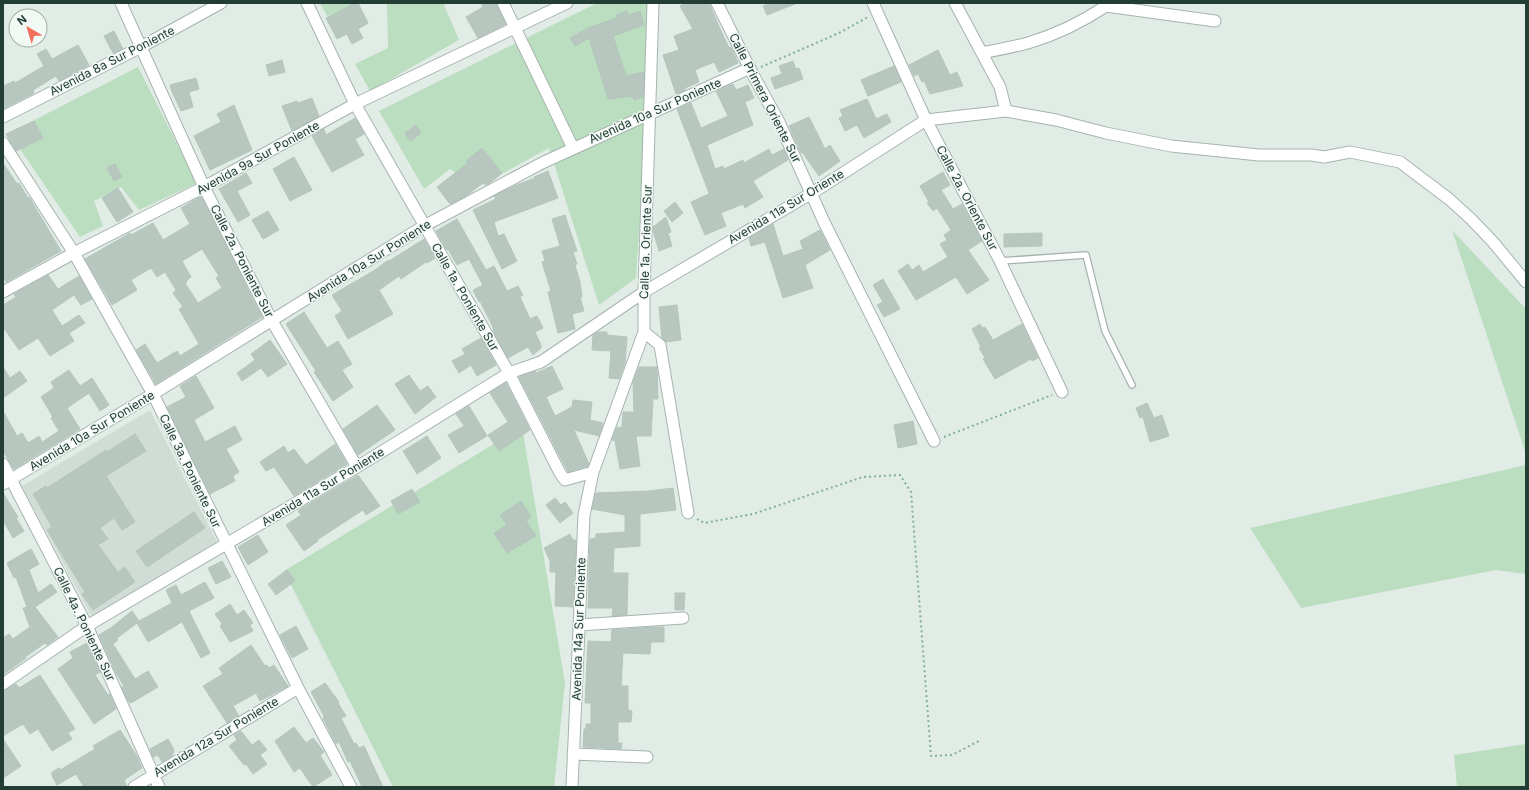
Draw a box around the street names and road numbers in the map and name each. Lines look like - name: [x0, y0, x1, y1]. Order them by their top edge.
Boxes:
- street label: Avenida 8a Sur Poniente: [47, 22, 177, 99]
- street label: Calle Primera Oriente Sur: [726, 30, 805, 166]
- street label: Avenida 10a Sur Poniente: [586, 75, 723, 147]
- street label: Avenida 9a Sur Poniente: [194, 117, 322, 198]
- street label: Calle 2a. Oriente Sur: [933, 143, 1002, 253]
- street label: Avenida 11a Sur Oriente: [725, 166, 846, 247]
- street label: Calle 1a. Oriente Sur: [636, 184, 655, 299]
- street label: Calle 2a. Poniente Sur: [207, 202, 278, 320]
- street label: Avenida 10a Sur Poniente: [304, 216, 434, 305]
- street label: Calle 1a. Poniente Sur: [428, 240, 503, 354]
- street label: Avenida 10a Sur Poniente: [26, 387, 157, 474]
- street label: Calle 3a. Poniente Sur: [156, 411, 225, 531]
- street label: Avenida 11a Sur Poniente: [259, 444, 387, 529]
- street label: Avenida 14a Sur Poniente: [569, 557, 589, 701]
- street label: Calle 4a. Poniente Sur: [50, 564, 119, 684]
- street label: Avenida 12a Sur Poniente: [151, 693, 281, 780]

